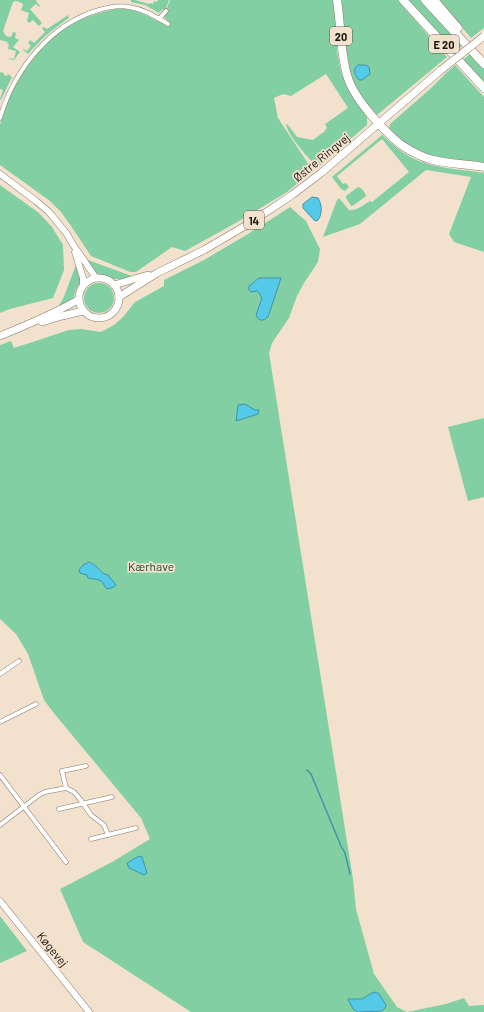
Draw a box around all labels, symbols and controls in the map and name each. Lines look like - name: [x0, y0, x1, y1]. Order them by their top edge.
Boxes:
- road number: 20: [330, 27, 352, 45]
- road number: E 20: [429, 35, 459, 53]
- street label: Østre Ringvej: [290, 130, 352, 184]
- road number: 14: [244, 211, 264, 229]
- park label: Kærhave: [128, 559, 174, 573]
- street label: Køgevej: [35, 929, 71, 969]

